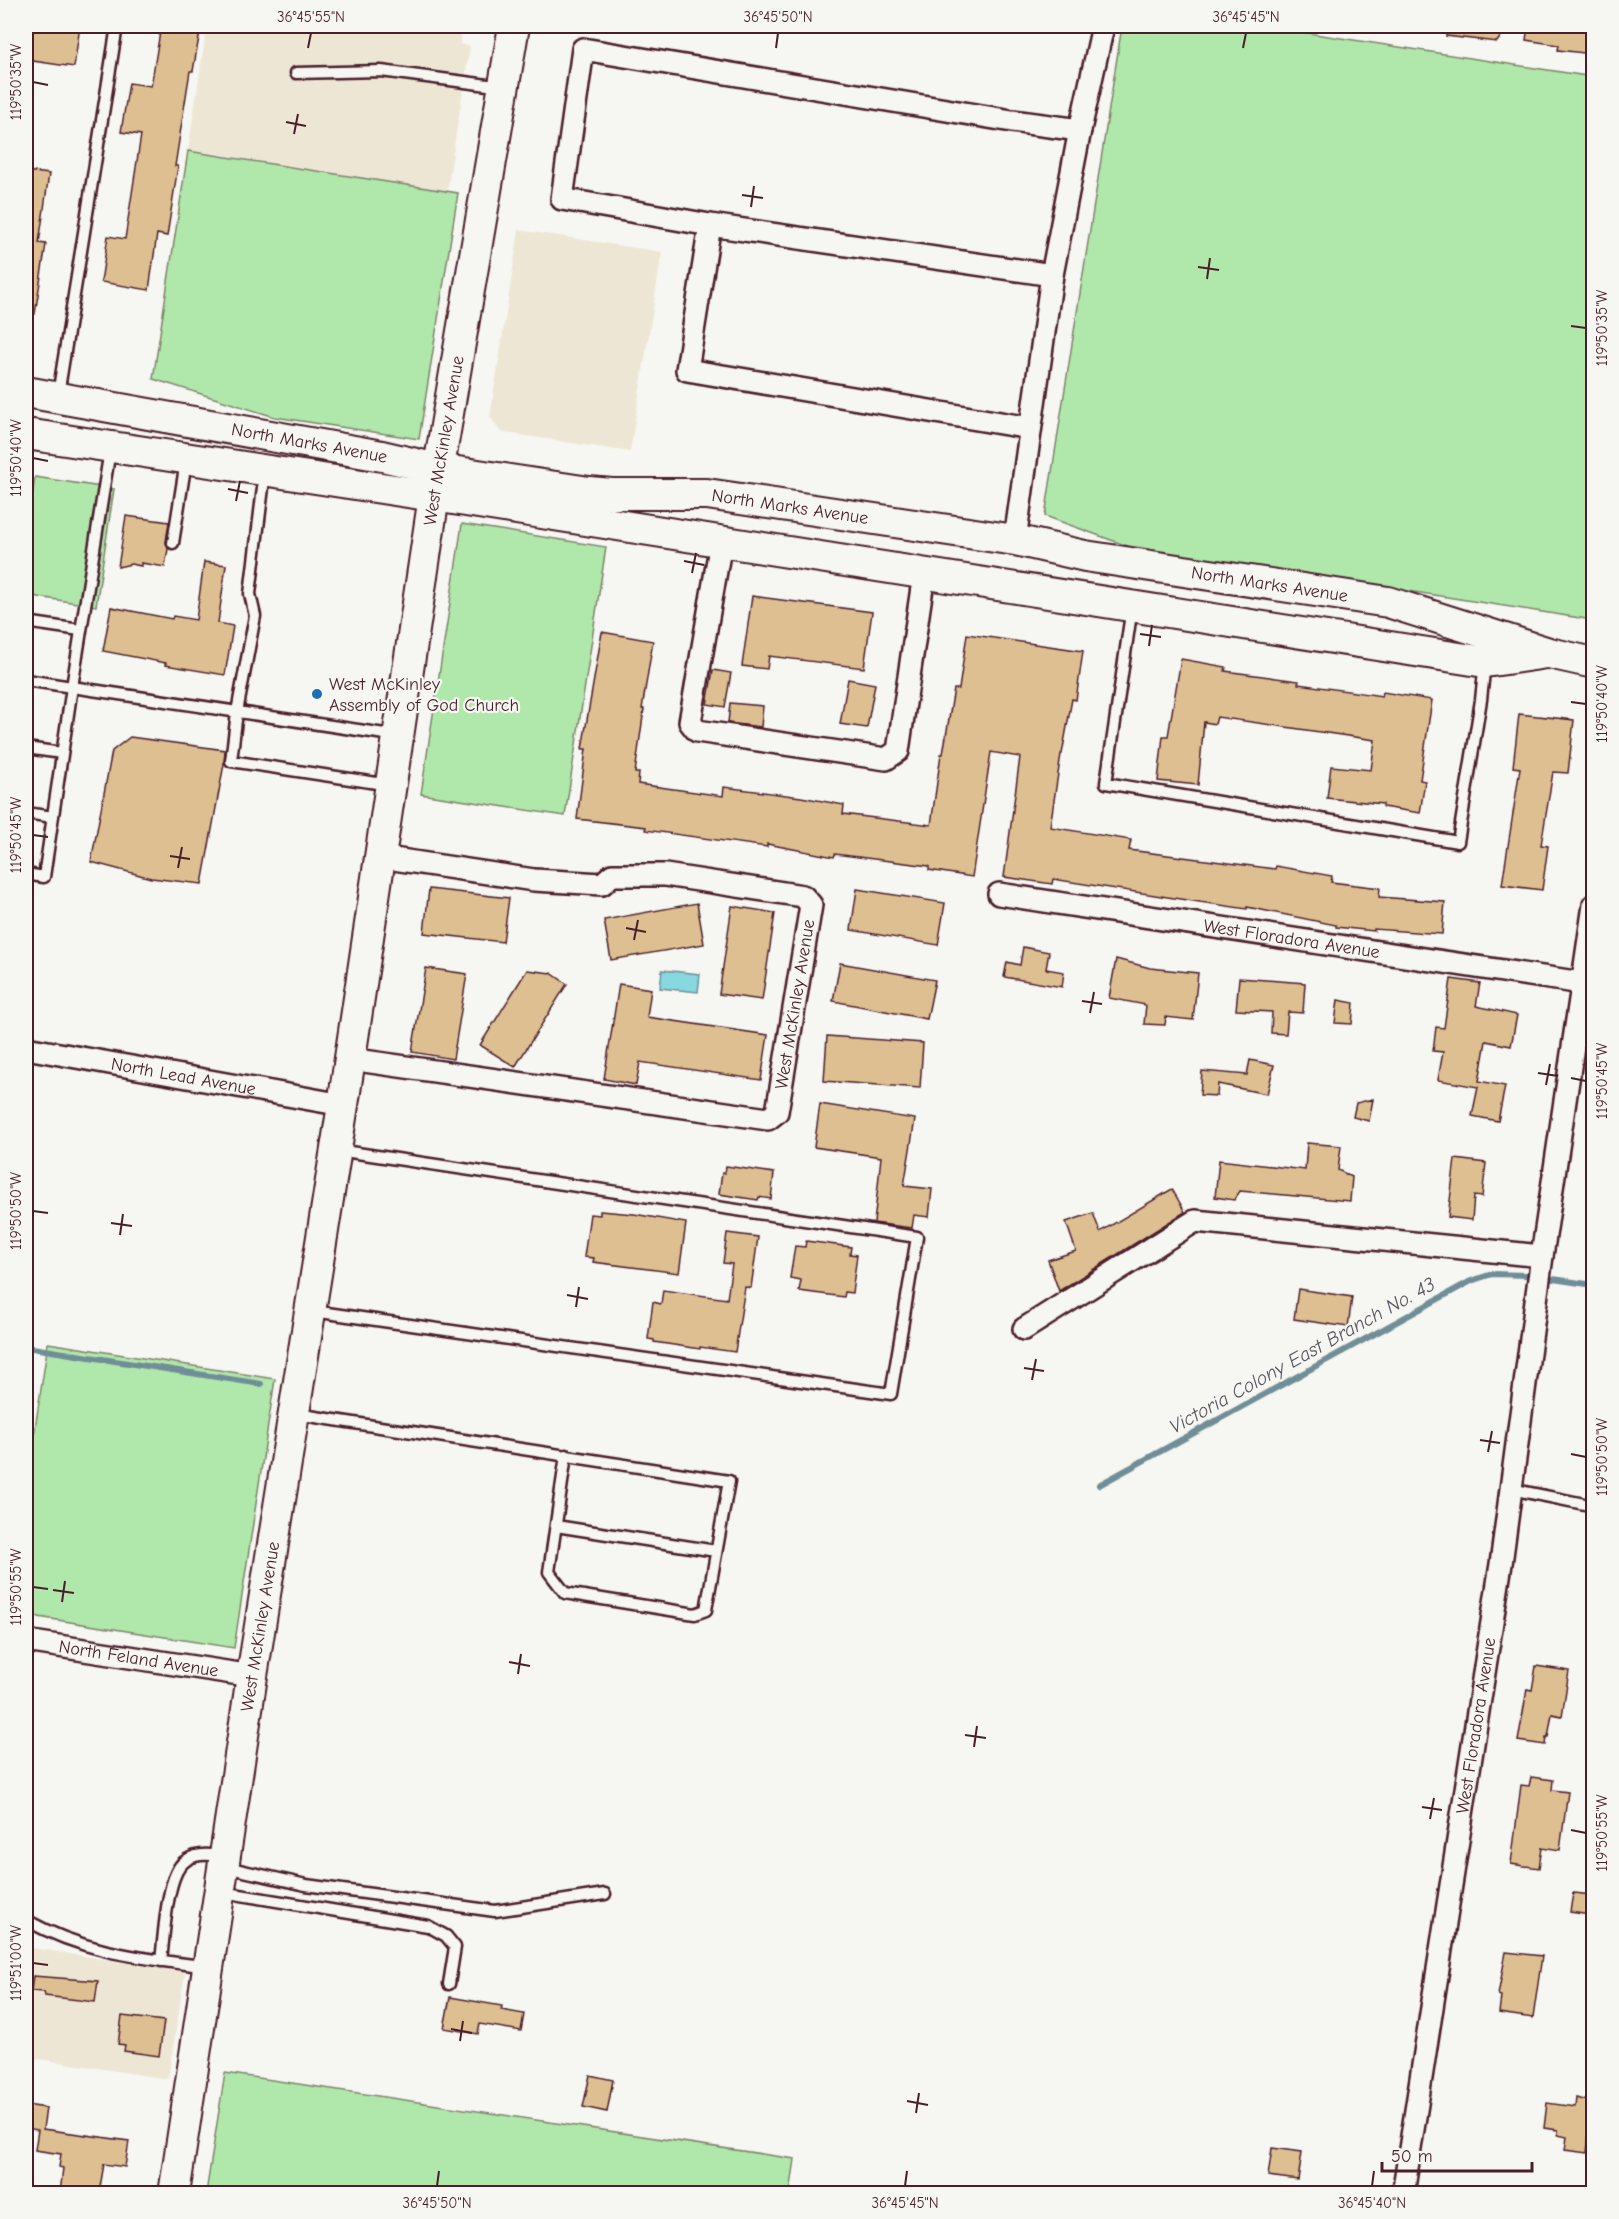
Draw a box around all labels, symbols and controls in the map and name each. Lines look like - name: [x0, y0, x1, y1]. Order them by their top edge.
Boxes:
- text: 36°45'55"N: [277, 8, 345, 26]
- text: 36°45'50"N: [743, 8, 813, 26]
- text: 36°45'45"N: [1212, 8, 1280, 26]
- text: 119°50'35"W: [7, 44, 25, 120]
- text: 119°50'35"W: [1593, 290, 1611, 366]
- street label: West McKinley Avenue: [420, 354, 469, 527]
- text: 119°50'40"W: [7, 419, 25, 497]
- street label: North Marks Avenue: [230, 419, 389, 468]
- street label: North Marks Avenue: [710, 485, 870, 529]
- street label: North Marks Avenue: [1190, 562, 1349, 607]
- text: 119°50'40"W: [1593, 665, 1611, 743]
- place label: West McKinley Assembly of God Church: [329, 674, 519, 716]
- marker: West McKinley Assembly of God Church: [310, 687, 324, 701]
- text: 119°50'45"W: [7, 797, 25, 873]
- street label: West Floradora Avenue: [1202, 915, 1381, 963]
- street label: West McKinley Avenue: [771, 918, 820, 1091]
- text: 119°50'45"W: [1593, 1043, 1611, 1119]
- street label: North Lead Avenue: [109, 1053, 258, 1100]
- text: 119°50'50"W: [7, 1172, 25, 1250]
- water label: Victoria Colony East Branch No. 43: [1165, 1273, 1439, 1438]
- text: 119°50'50"W: [1593, 1418, 1611, 1496]
- street label: West McKinley Avenue: [237, 1540, 284, 1713]
- text: 119°50'55"W: [7, 1548, 25, 1626]
- street label: North Feland Avenue: [57, 1636, 220, 1682]
- street label: West Floradora Avenue: [1452, 1636, 1500, 1815]
- text: 119°50'55"W: [1593, 1794, 1611, 1872]
- text: 119°51'00"W: [7, 1925, 25, 2001]
- scale bar: [1382, 2135, 1532, 2173]
- text: 50 m: [1391, 2146, 1433, 2167]
- text: 36°45'50"N: [402, 2194, 472, 2212]
- text: 36°45'45"N: [871, 2194, 939, 2212]
- text: 36°45'40"N: [1338, 2194, 1406, 2212]

